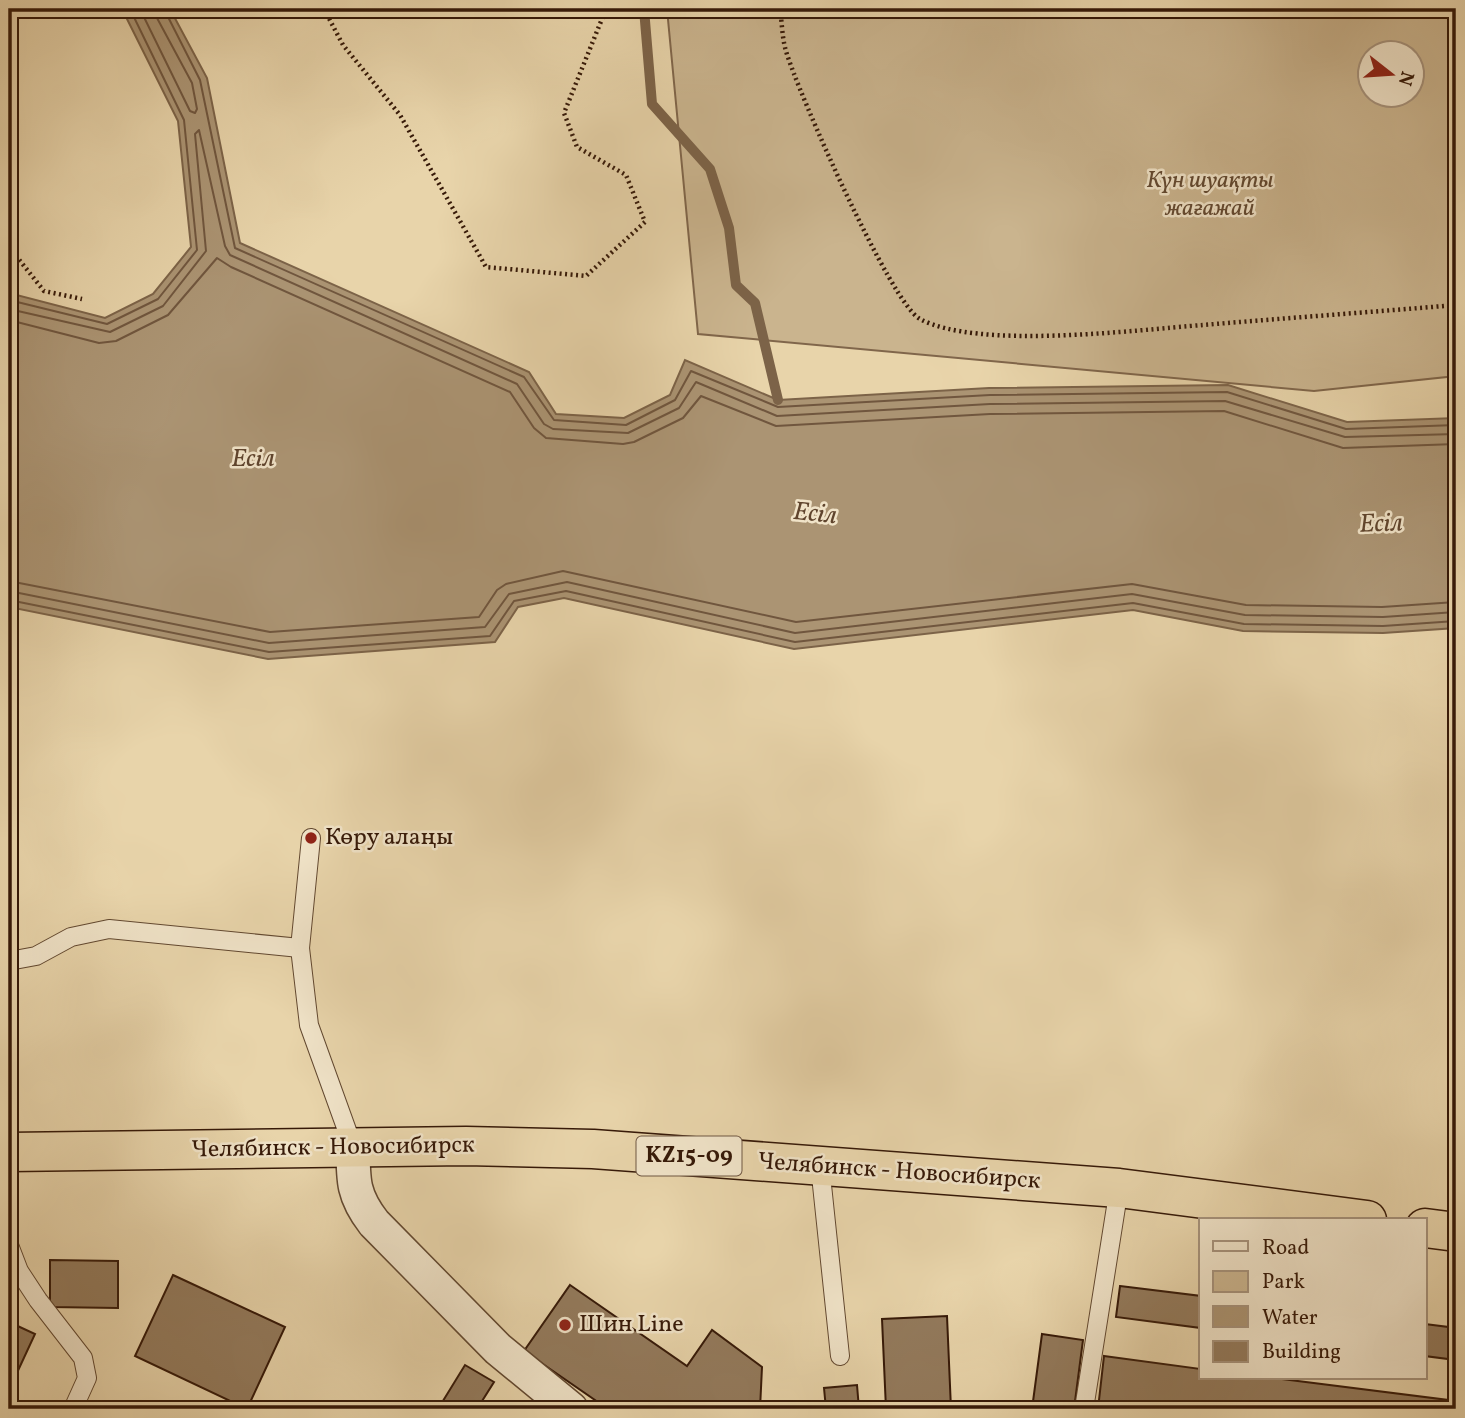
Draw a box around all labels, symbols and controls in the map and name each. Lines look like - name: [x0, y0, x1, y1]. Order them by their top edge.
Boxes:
- north arrow: [1356, 38, 1426, 108]
- text: N: [1391, 68, 1420, 89]
- park label: Күн шуақты жағажай: [1146, 164, 1274, 226]
- water label: Есіл: [231, 441, 275, 477]
- water label: Есіл: [791, 494, 839, 534]
- water label: Есіл: [1359, 505, 1403, 543]
- place label: Көру алаңы: [325, 821, 453, 855]
- marker: Көру алаңы: [303, 830, 319, 846]
- street label: Челябинск - Новосибирск: [191, 1129, 475, 1167]
- road number: KZ15-09: [636, 1136, 742, 1176]
- street label: Челябинск - Новосибирск: [756, 1145, 1042, 1199]
- legend: [1199, 1218, 1426, 1380]
- text: Road: [1262, 1234, 1309, 1263]
- text: Park: [1262, 1268, 1305, 1297]
- text: Water: [1262, 1304, 1318, 1333]
- place label: Шин Line: [579, 1308, 684, 1342]
- marker: Шин Line: [557, 1317, 573, 1333]
- text: Building: [1262, 1338, 1341, 1367]

